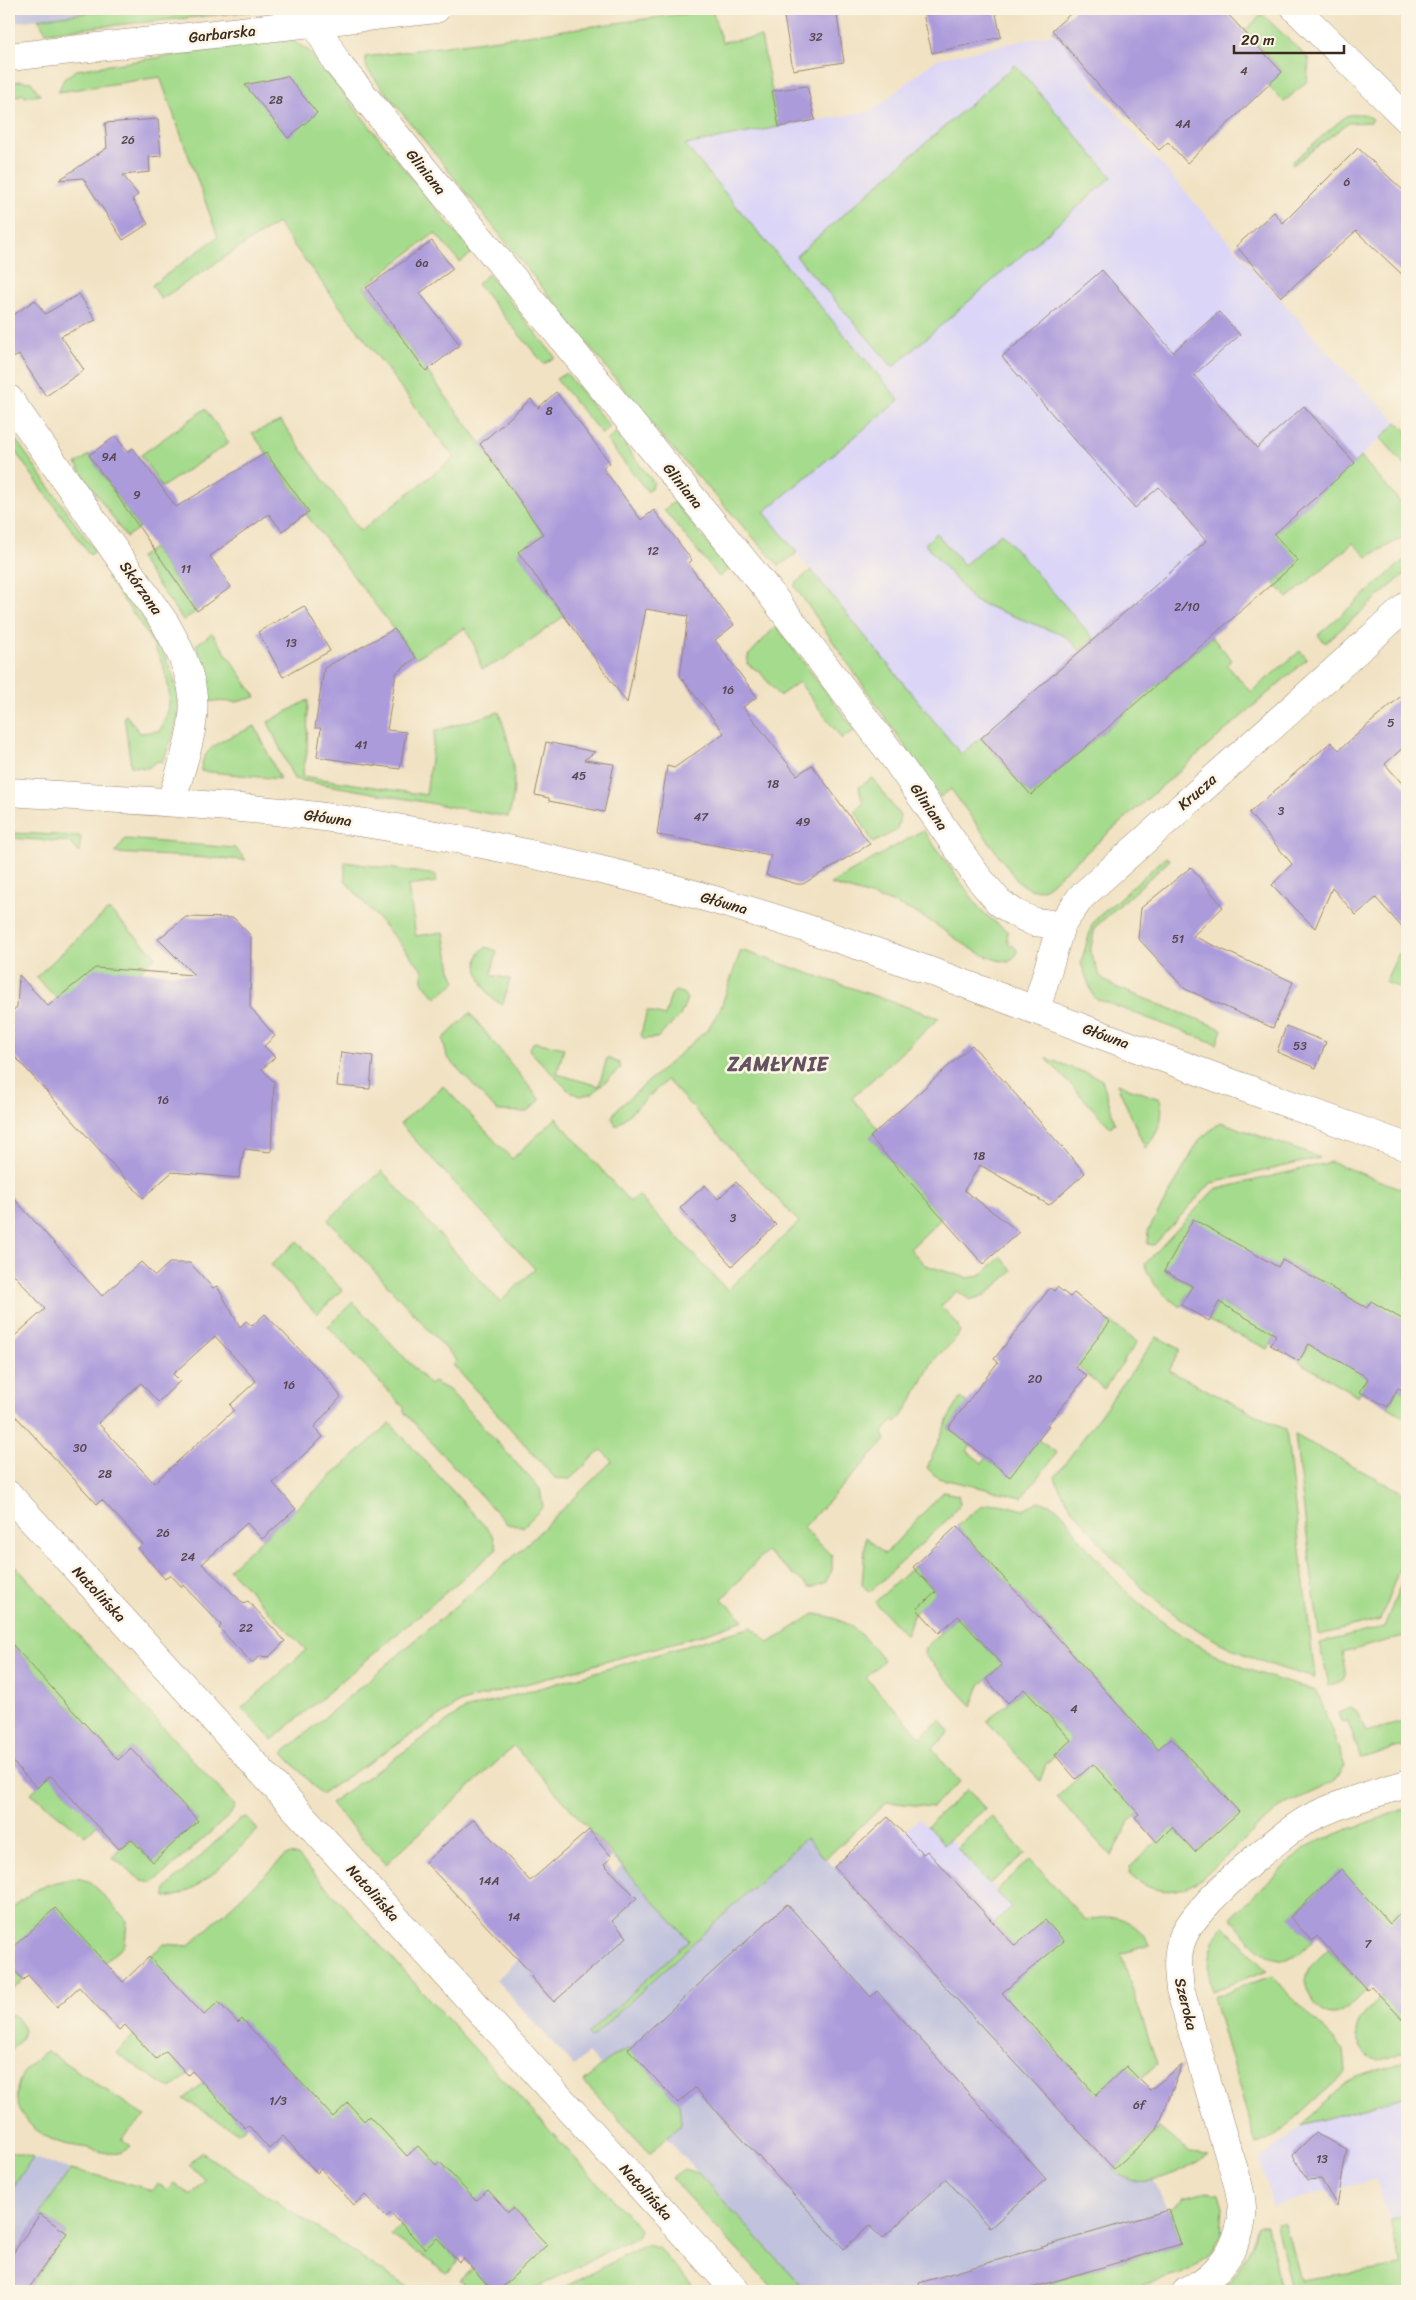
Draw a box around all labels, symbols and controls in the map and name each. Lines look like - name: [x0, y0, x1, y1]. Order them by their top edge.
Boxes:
- street label: Garbarska: [187, 18, 257, 50]
- scale bar: [1234, 22, 1344, 54]
- house number: 32: [809, 26, 823, 48]
- text: 20 m: [1241, 27, 1275, 53]
- house number: 4: [1240, 60, 1248, 82]
- house number: 28: [269, 89, 283, 111]
- house number: 4A: [1175, 113, 1191, 135]
- house number: 26: [121, 129, 135, 151]
- street label: Gliniana: [399, 143, 453, 201]
- house number: 6: [1344, 171, 1351, 193]
- house number: 6a: [416, 252, 428, 274]
- house number: 8: [545, 400, 553, 422]
- house number: 9A: [101, 446, 117, 468]
- street label: Gliniana: [656, 457, 710, 515]
- house number: 9: [133, 484, 141, 506]
- house number: 12: [647, 540, 659, 562]
- street label: Skórzana: [113, 555, 170, 621]
- house number: 11: [181, 558, 191, 580]
- house number: 2/10: [1174, 596, 1200, 618]
- house number: 13: [285, 632, 297, 654]
- house number: 16: [722, 679, 734, 701]
- house number: 5: [1387, 712, 1395, 734]
- house number: 41: [355, 734, 367, 756]
- house number: 45: [572, 765, 586, 787]
- street label: Krucza: [1171, 767, 1223, 817]
- house number: 18: [767, 773, 779, 795]
- street label: Gliniana: [903, 778, 955, 837]
- house number: 3: [1278, 800, 1285, 822]
- street label: Główna: [302, 802, 354, 834]
- house number: 47: [694, 806, 709, 828]
- house number: 49: [796, 811, 810, 833]
- street label: Główna: [697, 884, 751, 922]
- house number: 51: [1172, 928, 1184, 950]
- street label: Główna: [1079, 1016, 1133, 1057]
- house number: 53: [1293, 1035, 1307, 1057]
- district label: ZAMŁYNIE: [726, 1047, 830, 1082]
- house number: 16: [157, 1089, 169, 1111]
- house number: 18: [973, 1145, 985, 1167]
- house number: 3: [730, 1207, 737, 1229]
- house number: 20: [1028, 1368, 1043, 1390]
- house number: 16: [283, 1374, 295, 1396]
- house number: 30: [73, 1437, 87, 1459]
- house number: 28: [98, 1463, 112, 1485]
- house number: 26: [156, 1522, 170, 1544]
- house number: 24: [181, 1546, 196, 1568]
- street label: Natolińska: [66, 1559, 133, 1629]
- house number: 22: [239, 1617, 253, 1639]
- house number: 4: [1070, 1698, 1078, 1720]
- street label: Natolińska: [340, 1858, 406, 1928]
- house number: 14A: [479, 1870, 499, 1892]
- house number: 14: [508, 1906, 521, 1928]
- house number: 7: [1365, 1933, 1373, 1955]
- street label: Szeroka: [1167, 1975, 1205, 2034]
- house number: 1/3: [269, 2090, 287, 2112]
- house number: 6f: [1133, 2094, 1147, 2116]
- house number: 13: [1316, 2148, 1328, 2170]
- street label: Natolińska: [613, 2157, 679, 2227]

